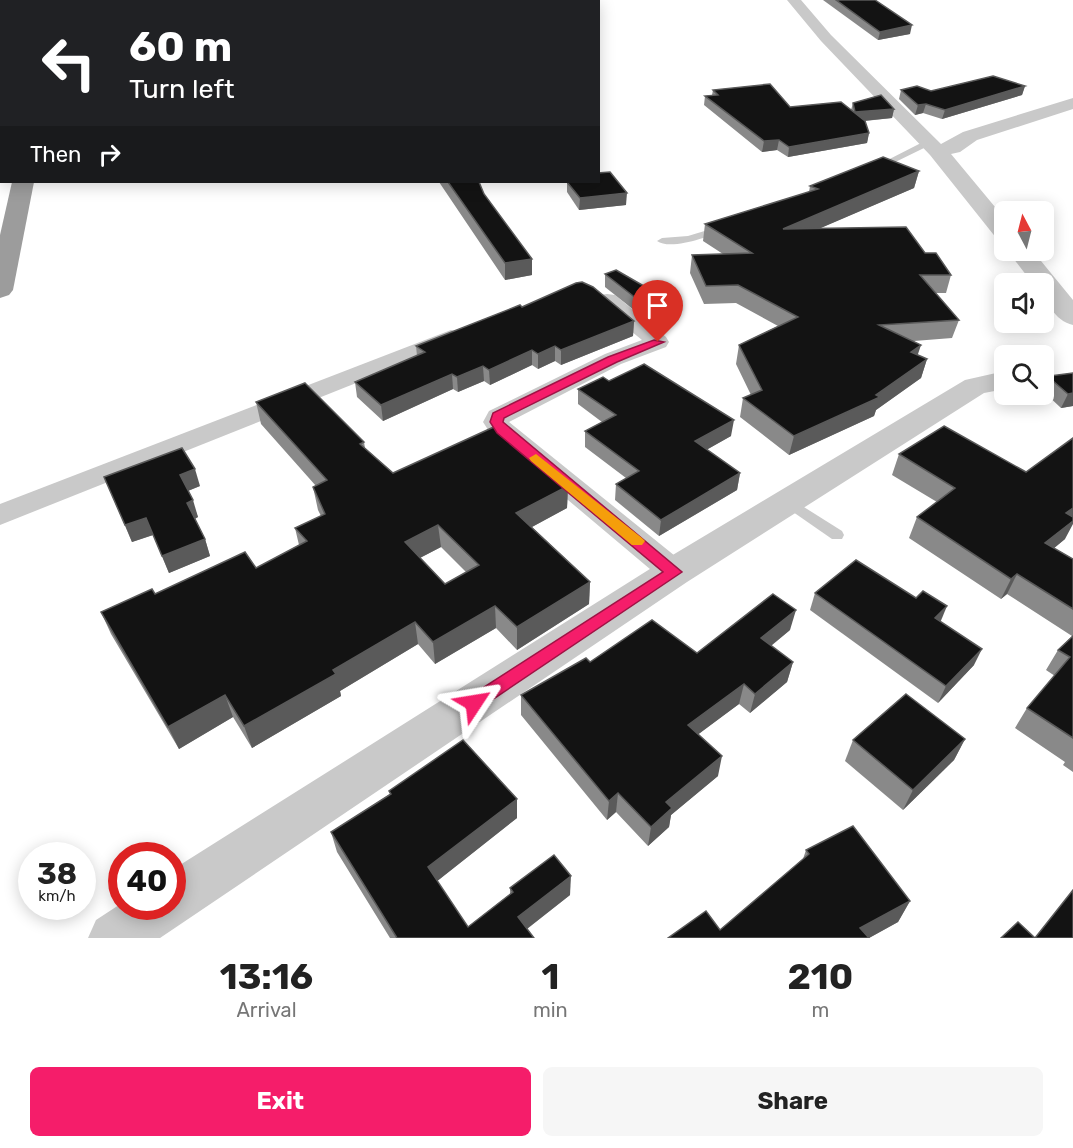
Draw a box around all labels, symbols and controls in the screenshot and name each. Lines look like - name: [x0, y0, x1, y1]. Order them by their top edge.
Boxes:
- text: 60 m: [129, 22, 232, 72]
- icon: left: [30, 24, 108, 102]
- text: Turn left: [129, 73, 234, 105]
- icon: right: [93, 138, 126, 171]
- text: Then: [30, 141, 81, 168]
- north arrow: [994, 201, 1054, 261]
- map controls: [994, 201, 1054, 405]
- button: sound: [994, 273, 1054, 333]
- pin: [632, 280, 683, 342]
- icon: arrive: [641, 289, 674, 322]
- button: search: [994, 345, 1054, 405]
- position arrow: [442, 671, 506, 735]
- speed limit sign: 40: [108, 842, 186, 920]
- text: 38: [37, 856, 77, 892]
- text: km/h: [38, 887, 76, 905]
- text: 13:16: [220, 955, 313, 998]
- text: 1: [541, 955, 559, 998]
- text: 210: [787, 955, 853, 998]
- text: Arrival: [236, 998, 297, 1022]
- text: min: [533, 998, 568, 1022]
- text: m: [811, 998, 829, 1022]
- button: Exit: [30, 1067, 531, 1136]
- button: Share: [543, 1067, 1043, 1136]

